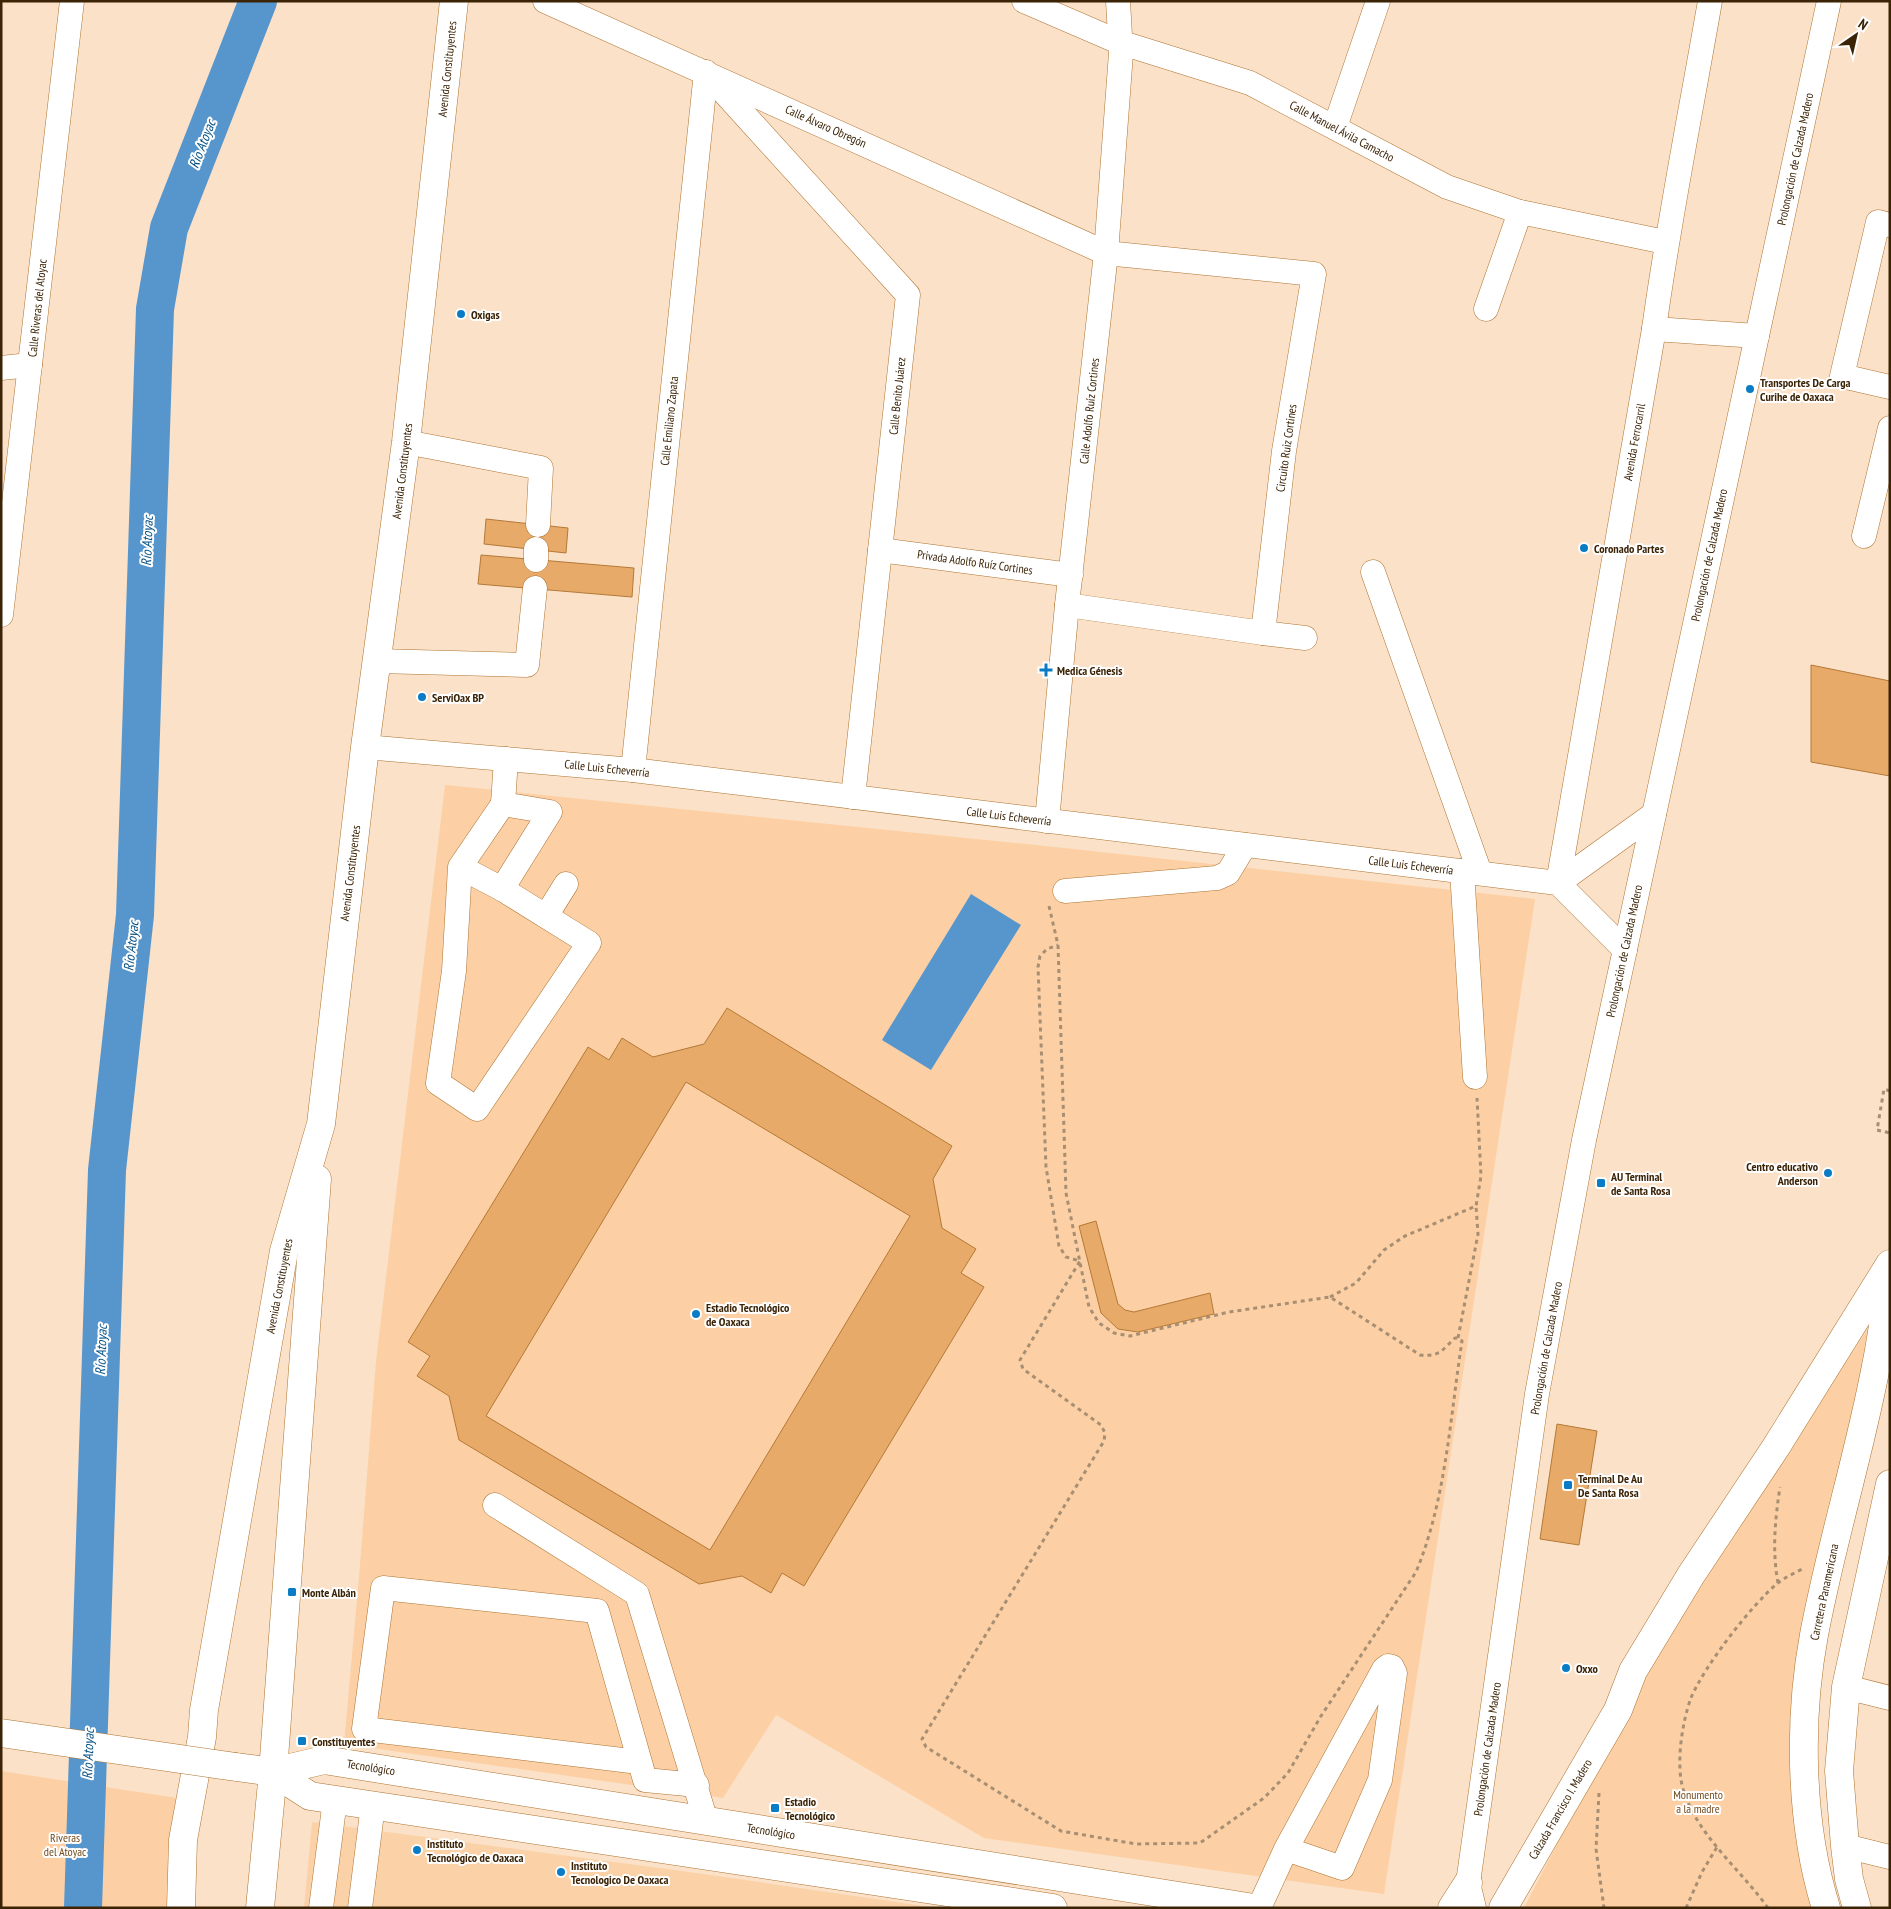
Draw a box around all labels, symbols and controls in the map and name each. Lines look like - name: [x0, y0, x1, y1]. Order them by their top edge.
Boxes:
- north arrow: [1831, 10, 1881, 60]
- text: N: [1855, 15, 1871, 34]
- street label: Avenida Constituyentes: [435, 20, 459, 118]
- street label: Prolongación de Calzada Madero: [1774, 91, 1816, 227]
- street label: Calle Manuel Ávila Camacho: [1287, 97, 1397, 165]
- street label: Calle Álvaro Obregón: [783, 101, 869, 151]
- water label: Río Atoyac: [185, 115, 220, 171]
- street label: Calle Riveras del Atoyac: [24, 258, 50, 358]
- place label: Oxigas: [471, 307, 500, 322]
- marker: Oxigas: [455, 308, 467, 320]
- street label: Calle Benito Juárez: [885, 356, 909, 436]
- street label: Calle Adolfo Ruíz Cortines: [1076, 357, 1102, 465]
- street label: Calle Emiliano Zapata: [657, 375, 681, 466]
- place label: Transportes De Carga Curihe de Oaxaca: [1760, 375, 1851, 404]
- marker: Transportes De Carga Curihe de Oaxaca: [1744, 383, 1756, 395]
- street label: Avenida Ferrocarril: [1620, 402, 1648, 482]
- street label: Circuito Ruiz Cortines: [1272, 403, 1300, 493]
- street label: Avenida Constituyentes: [389, 422, 415, 520]
- street label: Prolongación de Calzada Madero: [1688, 487, 1730, 623]
- water label: Río Atoyac: [137, 514, 157, 566]
- place label: Coronado Partes: [1594, 541, 1664, 556]
- marker: Coronado Partes: [1578, 542, 1590, 554]
- street label: Privada Adolfo Ruíz Cortines: [916, 546, 1034, 578]
- marker: Medica Génesis: [1039, 663, 1053, 677]
- place label: Medica Génesis: [1057, 663, 1122, 678]
- place label: ServiOax BP: [432, 690, 484, 705]
- marker: ServiOax BP: [416, 691, 428, 703]
- street label: Calle Luis Echeverría: [564, 756, 650, 780]
- street label: Calle Luis Echeverría: [966, 803, 1053, 829]
- street label: Avenida Constituyentes: [337, 824, 363, 922]
- street label: Calle Luis Echeverría: [1368, 852, 1455, 878]
- street label: Prolongación de Calzada Madero: [1603, 883, 1645, 1019]
- water label: Río Atoyac: [119, 918, 143, 972]
- place label: Centro educativo Anderson: [1746, 1159, 1819, 1188]
- marker: Centro educativo Anderson: [1822, 1167, 1834, 1179]
- place label: AU Terminal de Santa Rosa: [1610, 1169, 1671, 1198]
- marker: AU Terminal de Santa Rosa: [1595, 1177, 1607, 1189]
- street label: Avenida Constituyentes: [262, 1237, 296, 1335]
- street label: Prolongación de Calzada Madero: [1527, 1280, 1565, 1416]
- place label: Estadio Tecnológico de Oaxaca: [706, 1300, 790, 1329]
- marker: Estadio Tecnológico de Oaxaca: [690, 1308, 702, 1320]
- water label: Río Atoyac: [91, 1323, 111, 1375]
- place label: Terminal De Au De Santa Rosa: [1578, 1471, 1642, 1500]
- marker: Terminal De Au De Santa Rosa: [1562, 1479, 1574, 1491]
- street label: Carretera Panamericana: [1806, 1542, 1842, 1642]
- place label: Monte Albán: [302, 1585, 356, 1600]
- marker: Monte Albán: [286, 1586, 298, 1598]
- place label: Oxxo: [1576, 1661, 1599, 1676]
- marker: Oxxo: [1560, 1662, 1572, 1674]
- street label: Prolongación de Calzada Madero: [1470, 1681, 1504, 1817]
- water label: Río Atoyac: [78, 1727, 98, 1779]
- place label: Constituyentes: [312, 1734, 375, 1749]
- marker: Constituyentes: [296, 1735, 308, 1747]
- street label: Tecnológico: [346, 1756, 396, 1778]
- street label: Calzada Francisco I. Madero: [1525, 1756, 1595, 1862]
- park label: Monumento a la madre: [1673, 1787, 1723, 1816]
- place label: Estadio Tecnológico: [785, 1794, 836, 1823]
- marker: Estadio Tecnológico: [769, 1802, 781, 1814]
- street label: Tecnológico: [746, 1820, 796, 1842]
- park label: Riveras del Atoyac: [44, 1830, 87, 1859]
- place label: Instituto Tecnológico de Oaxaca: [427, 1836, 523, 1865]
- marker: Instituto Tecnológico de Oaxaca: [411, 1844, 423, 1856]
- place label: Instituto Tecnologico De Oaxaca: [571, 1858, 668, 1887]
- marker: Instituto Tecnologico De Oaxaca: [555, 1866, 567, 1878]

